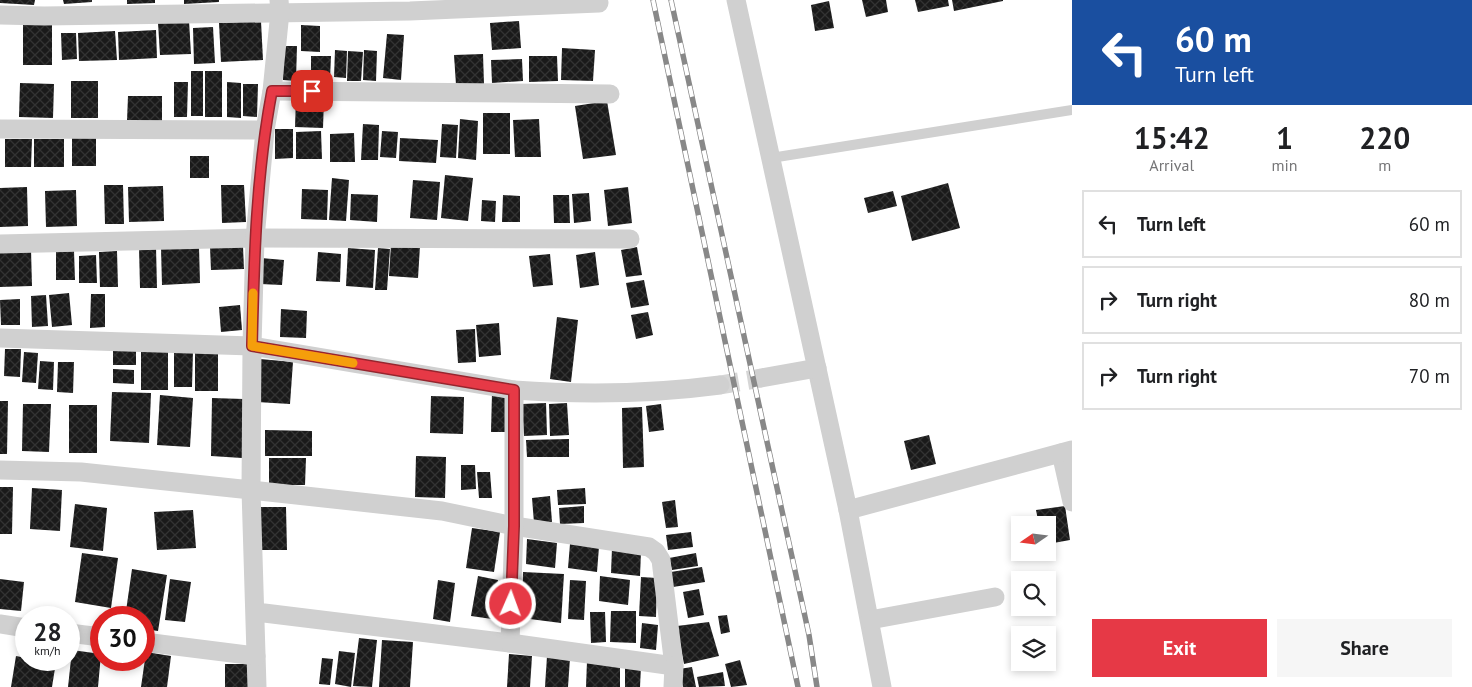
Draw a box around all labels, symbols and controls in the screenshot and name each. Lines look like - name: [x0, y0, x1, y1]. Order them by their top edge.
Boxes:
- text: 60 m: [1175, 16, 1252, 62]
- icon: left: [1092, 20, 1157, 85]
- text: Turn left: [1175, 60, 1254, 88]
- pin: [291, 70, 333, 112]
- icon: arrive: [298, 77, 326, 105]
- text: 15:42: [1134, 118, 1210, 157]
- text: 1: [1276, 118, 1293, 157]
- text: 220: [1359, 118, 1410, 157]
- text: Arrival: [1149, 155, 1194, 175]
- text: min: [1272, 155, 1298, 175]
- text: m: [1378, 155, 1391, 175]
- icon: left: [1094, 210, 1122, 238]
- text: Turn left: [1137, 212, 1206, 236]
- text: 60 m: [1409, 212, 1450, 236]
- icon: right: [1094, 286, 1122, 314]
- text: Turn right: [1137, 288, 1217, 312]
- text: 80 m: [1409, 288, 1450, 312]
- icon: right: [1094, 362, 1122, 390]
- text: Turn right: [1137, 364, 1217, 388]
- text: 70 m: [1409, 364, 1450, 388]
- north arrow: [1011, 516, 1056, 561]
- map controls: [1011, 516, 1056, 671]
- button: search: [1011, 571, 1056, 616]
- position arrow: [484, 577, 536, 629]
- speed limit sign: 30: [90, 606, 155, 671]
- text: 28: [33, 616, 62, 648]
- button: Exit: [1092, 619, 1267, 677]
- button: Share: [1277, 619, 1452, 677]
- button: layers: [1011, 626, 1056, 671]
- text: km/h: [34, 643, 61, 658]

